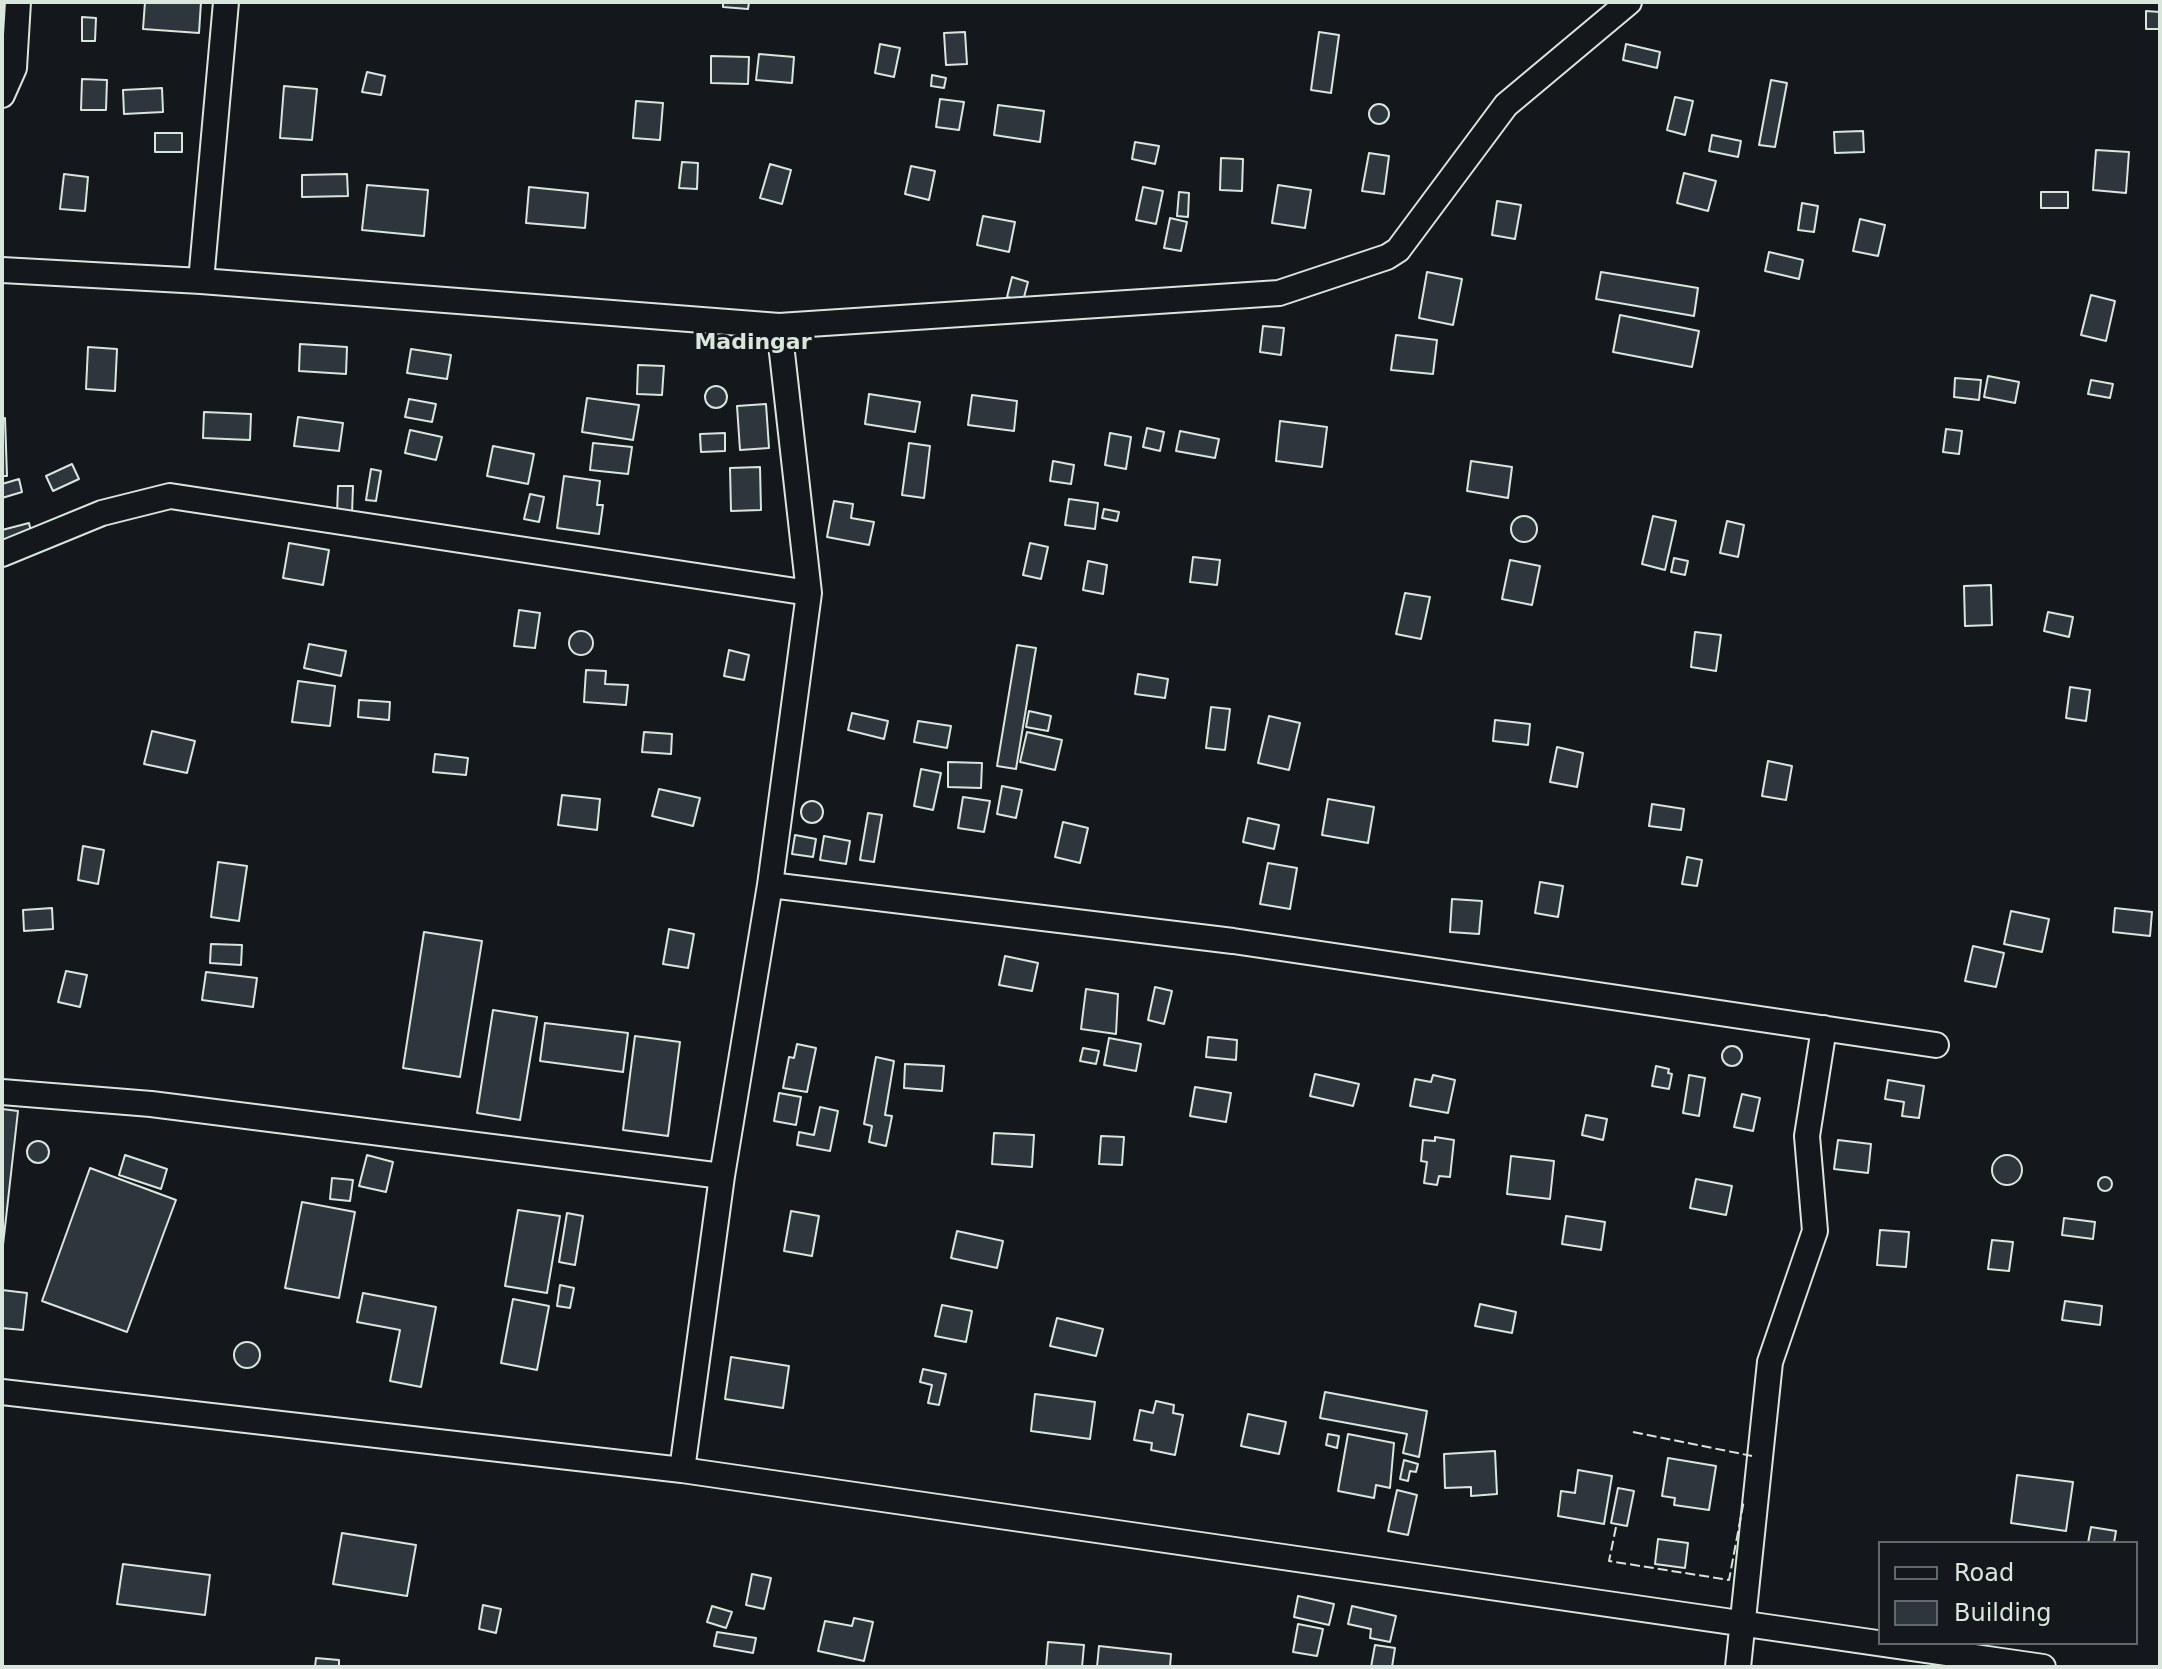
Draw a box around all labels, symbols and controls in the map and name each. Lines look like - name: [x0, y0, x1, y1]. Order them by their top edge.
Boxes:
- district label: Madingar: [694, 330, 812, 356]
- legend: [1878, 1541, 2138, 1645]
- text: Road: [1954, 1559, 2014, 1587]
- text: Building: [1954, 1599, 2051, 1627]

